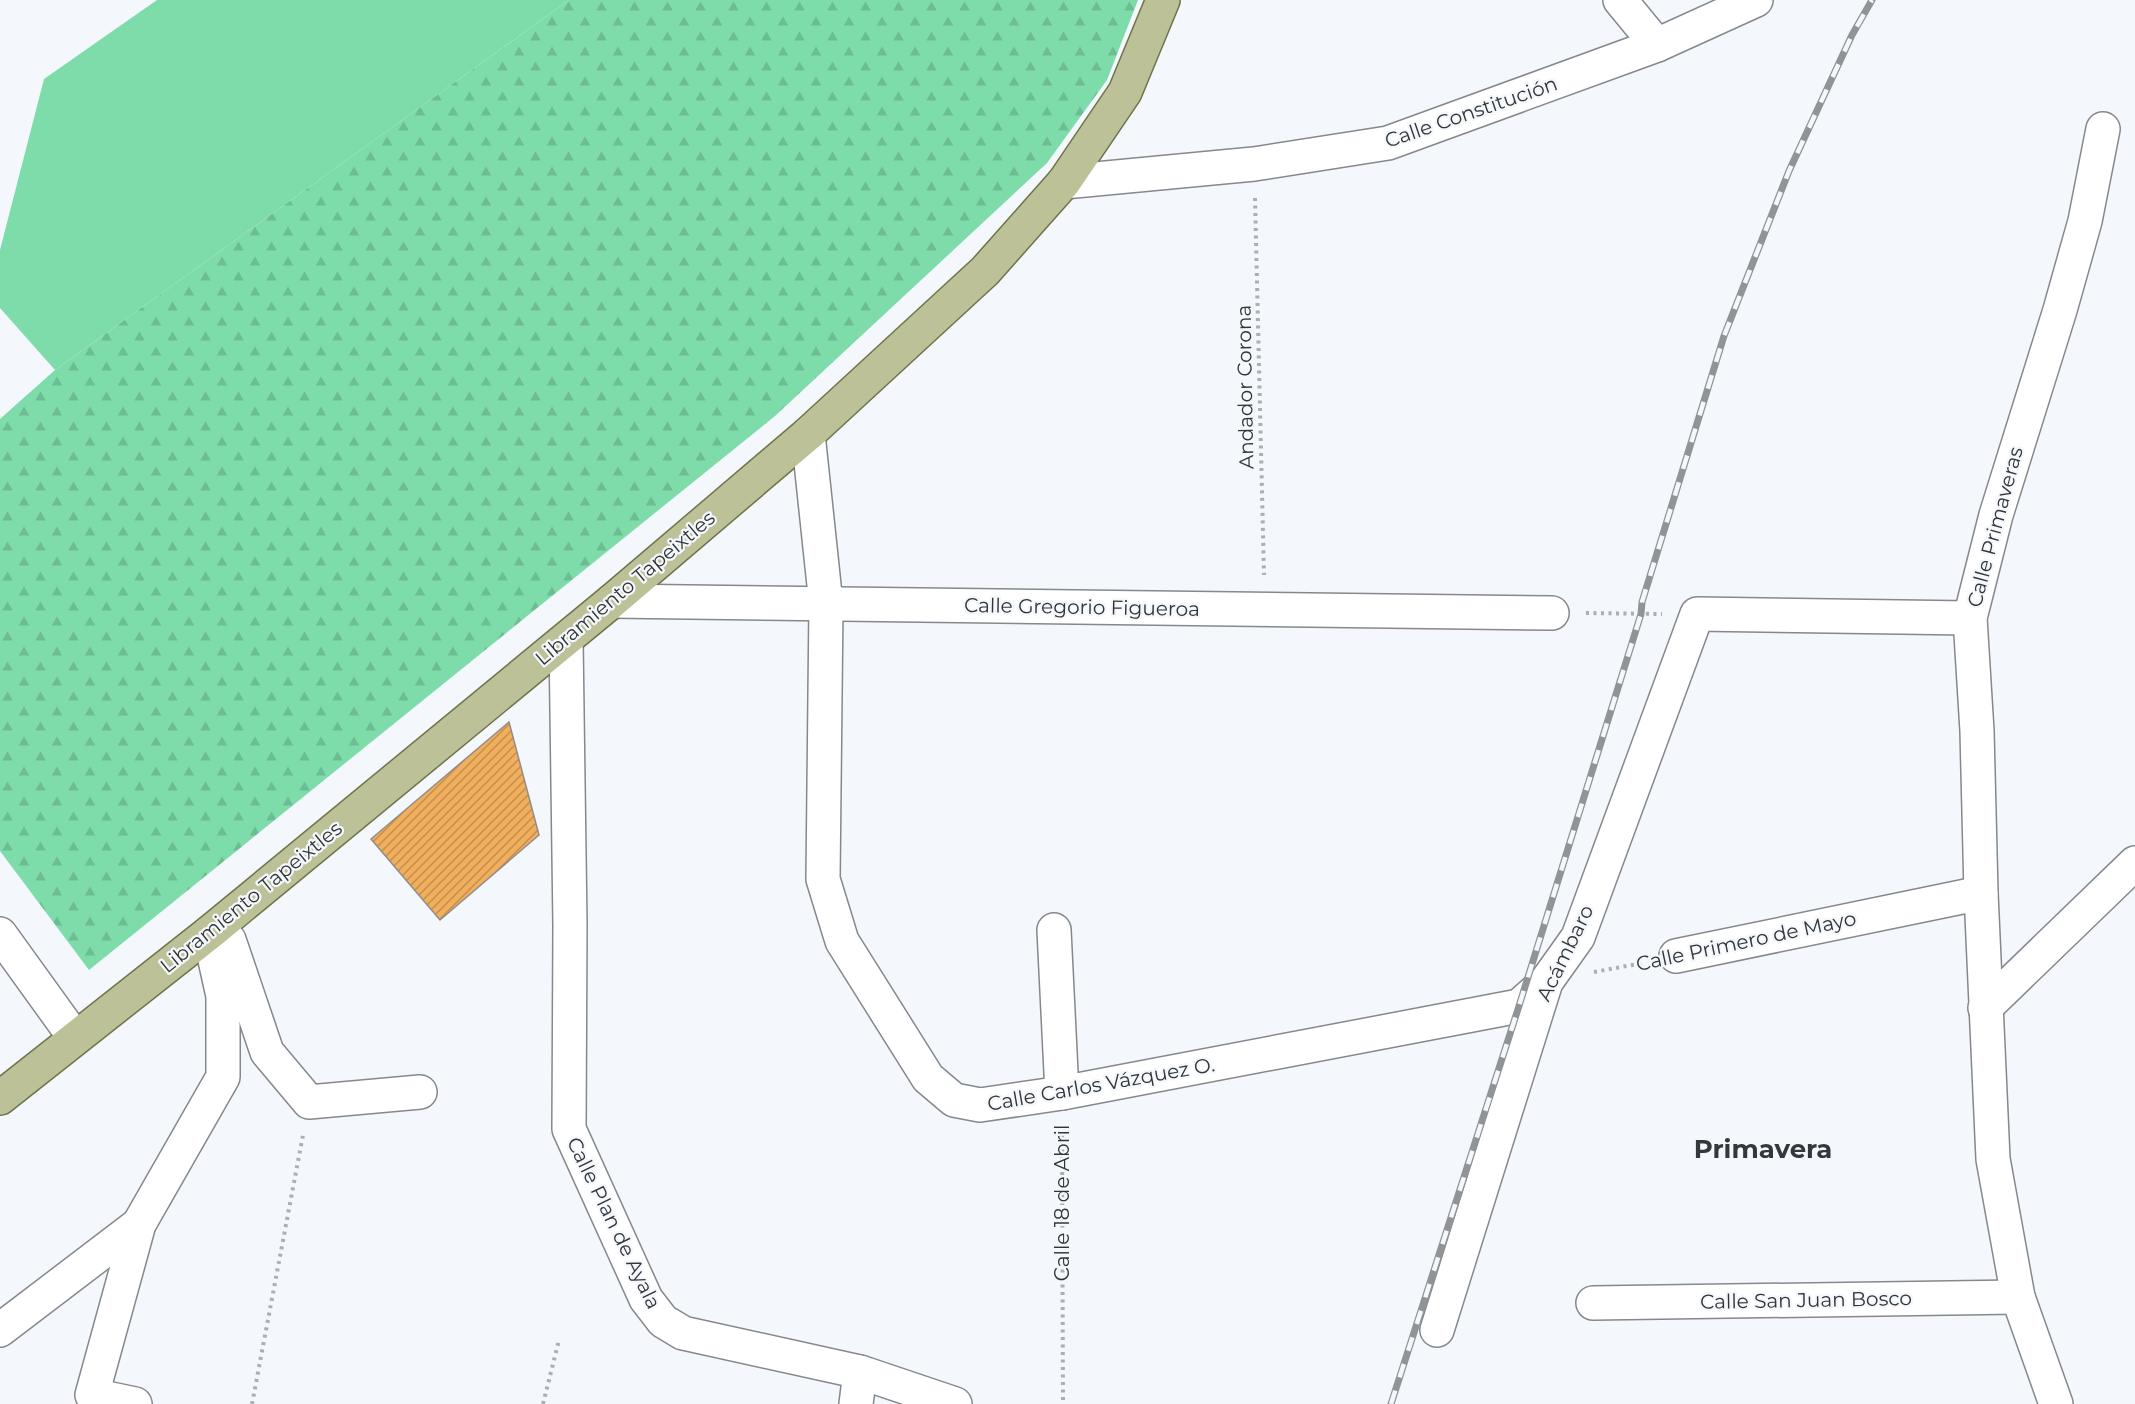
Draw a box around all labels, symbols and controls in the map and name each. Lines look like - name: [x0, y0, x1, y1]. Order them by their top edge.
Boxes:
- street label: Calle Constitución: [1382, 71, 1560, 153]
- street label: Andador Corona: [1232, 305, 1258, 469]
- street label: Calle Primaveras: [1962, 444, 2028, 610]
- street label: Libramiento Tapeixtles: [530, 506, 720, 670]
- street label: Calle Gregorio Figueroa: [964, 593, 1200, 621]
- street label: Libramiento Tapeixtles: [155, 816, 347, 978]
- street label: Acámbaro: [1531, 901, 1599, 1005]
- street label: Calle Primero de Mayo: [1634, 906, 1858, 976]
- street label: Calle Carlos Vázquez O.: [986, 1052, 1216, 1116]
- street label: Calle 18 de Abril: [1050, 1125, 1074, 1281]
- street label: Calle Plan de Ayala: [562, 1133, 666, 1313]
- district label: Primavera: [1694, 1133, 1832, 1165]
- street label: Calle San Juan Bosco: [1700, 1286, 1912, 1314]

